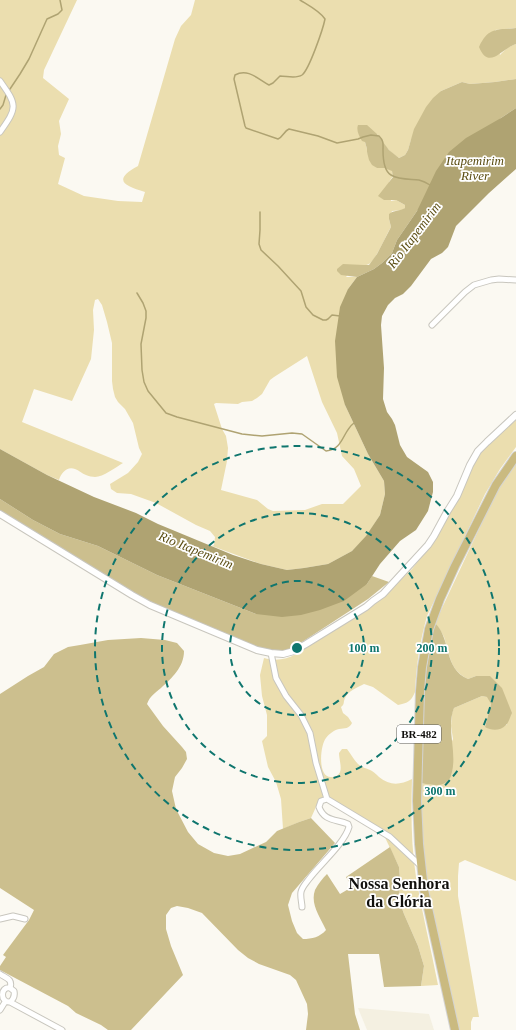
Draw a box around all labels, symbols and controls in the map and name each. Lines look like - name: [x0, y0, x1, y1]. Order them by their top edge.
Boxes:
- water label: Itapemirim River: [445, 153, 504, 183]
- water label: Rio Itapemirim: [384, 199, 444, 272]
- water label: Rio Itapemirim: [156, 528, 235, 572]
- centre of rings: [290, 641, 304, 655]
- text: 100 m: [349, 641, 380, 655]
- text: 200 m: [417, 641, 448, 655]
- road number: BR-482: [397, 725, 441, 743]
- text: 300 m: [425, 784, 456, 798]
- district label: Nossa Senhora da Glória: [349, 875, 449, 910]

